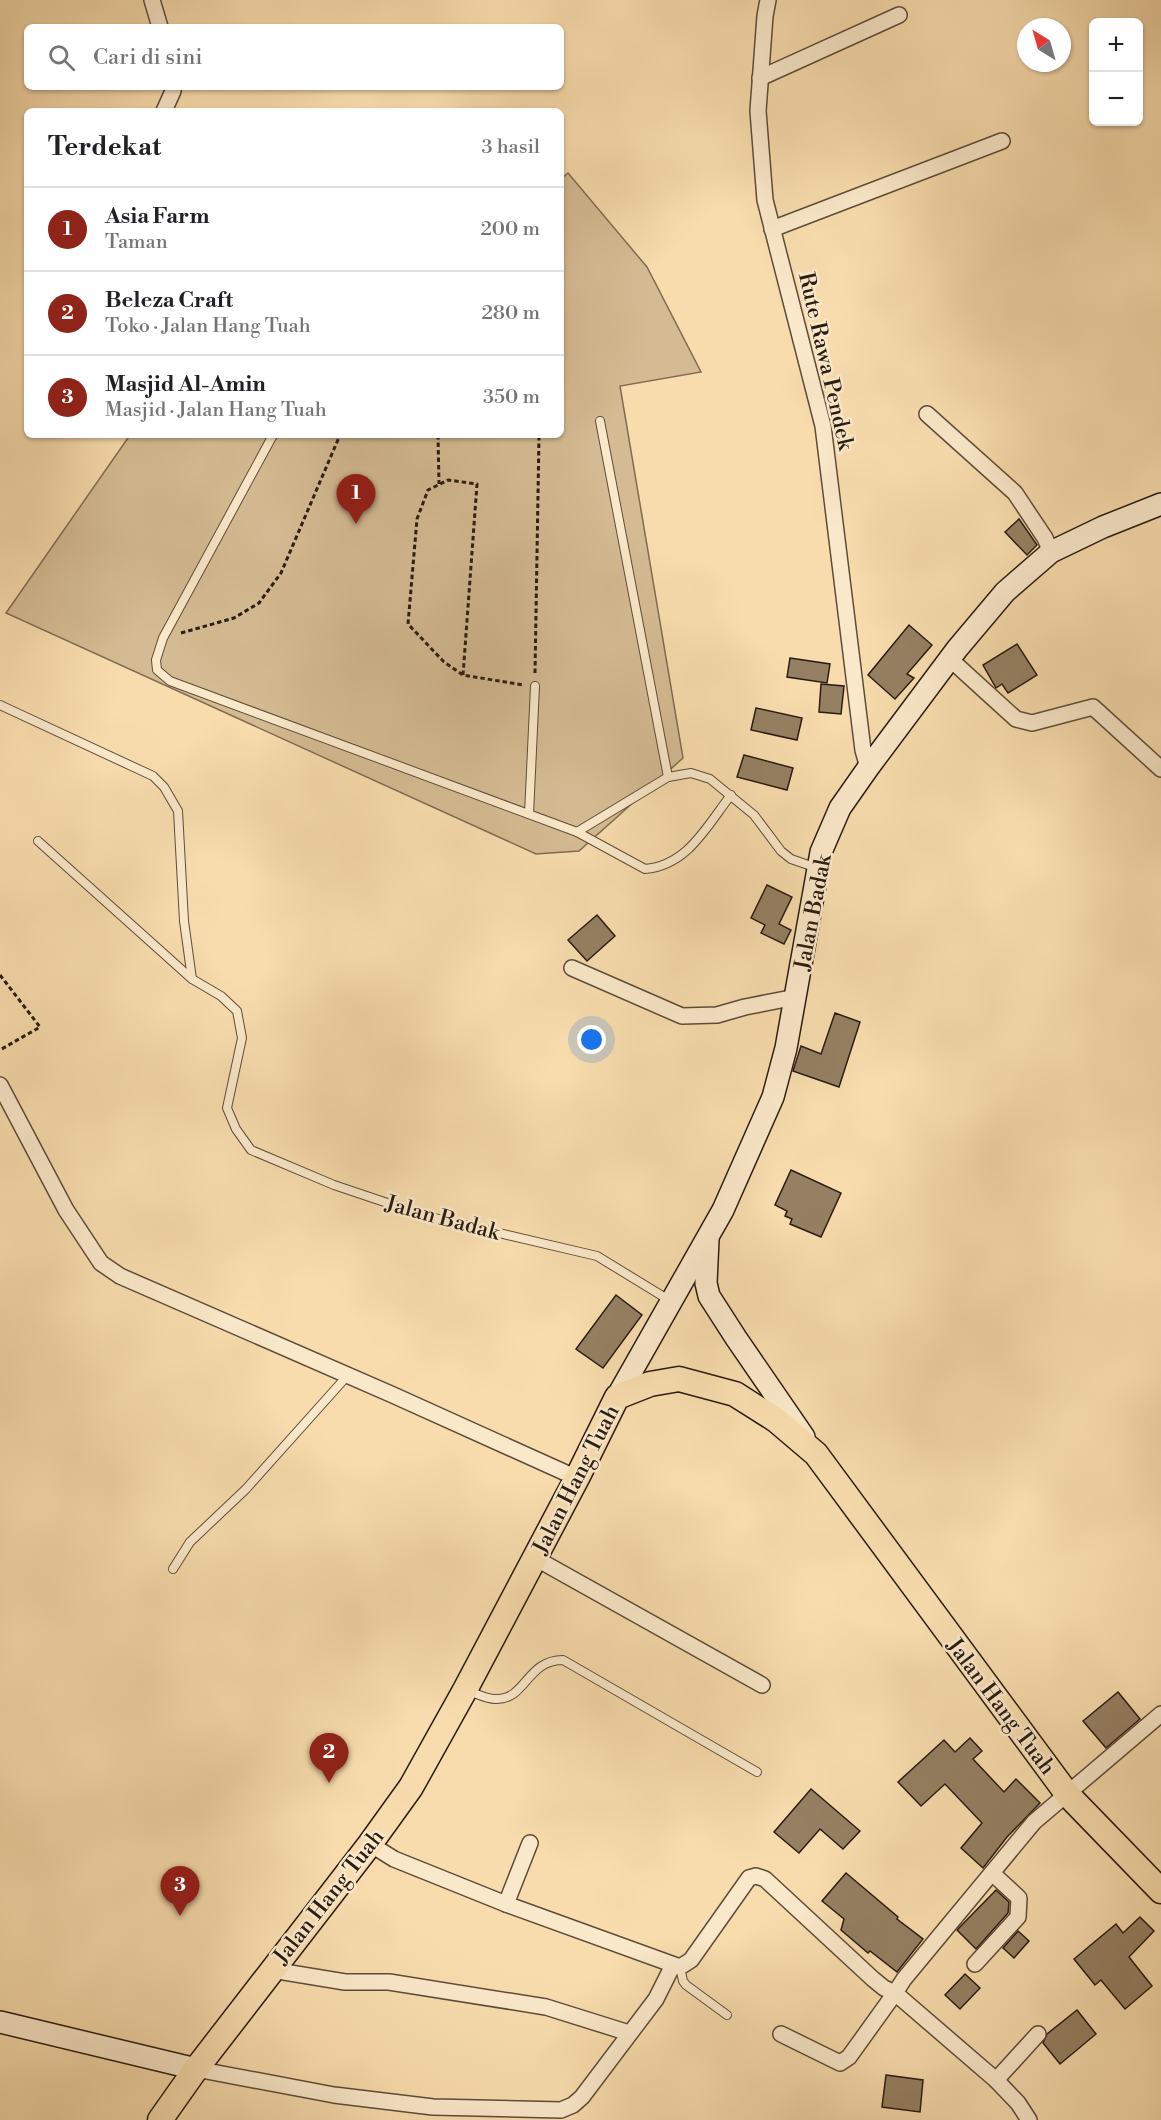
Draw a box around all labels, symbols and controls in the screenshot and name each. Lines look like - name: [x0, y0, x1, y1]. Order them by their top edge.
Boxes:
- north arrow: [1017, 18, 1071, 72]
- map controls: [1089, 18, 1143, 126]
- button: +: [1089, 18, 1143, 72]
- search box: [24, 24, 564, 90]
- icon: search: [45, 41, 78, 74]
- text: Cari di sini: [93, 44, 203, 71]
- button: −: [1089, 72, 1143, 126]
- text: Terdekat: [48, 131, 161, 163]
- text: 3 hasil: [482, 135, 540, 160]
- text: Asia Farm: [105, 203, 210, 230]
- text: 1: [63, 217, 72, 242]
- text: 200 m: [480, 217, 540, 242]
- text: Taman: [105, 230, 168, 255]
- street label: Rute Rawa Pendek: [792, 270, 859, 454]
- text: Beleza Craft: [105, 287, 233, 314]
- text: 2: [61, 301, 74, 326]
- text: 280 m: [481, 301, 540, 326]
- text: Toko · Jalan Hang Tuah: [105, 314, 311, 339]
- text: Masjid Al-Amin: [105, 371, 266, 398]
- text: 3: [61, 385, 74, 410]
- text: 350 m: [483, 385, 540, 410]
- text: Masjid · Jalan Hang Tuah: [105, 398, 327, 423]
- pin: 1: [336, 474, 376, 524]
- street label: Jalan Badak: [789, 851, 838, 973]
- your location: [577, 1025, 606, 1054]
- street label: Jalan Badak: [381, 1190, 504, 1247]
- street label: Jalan Hang Tuah: [527, 1400, 626, 1560]
- street label: Jalan Hang Tuah: [940, 1632, 1061, 1781]
- pin: 2: [310, 1734, 348, 1783]
- street label: Jalan Hang Tuah: [267, 1824, 390, 1971]
- pin: 3: [160, 1866, 200, 1916]

